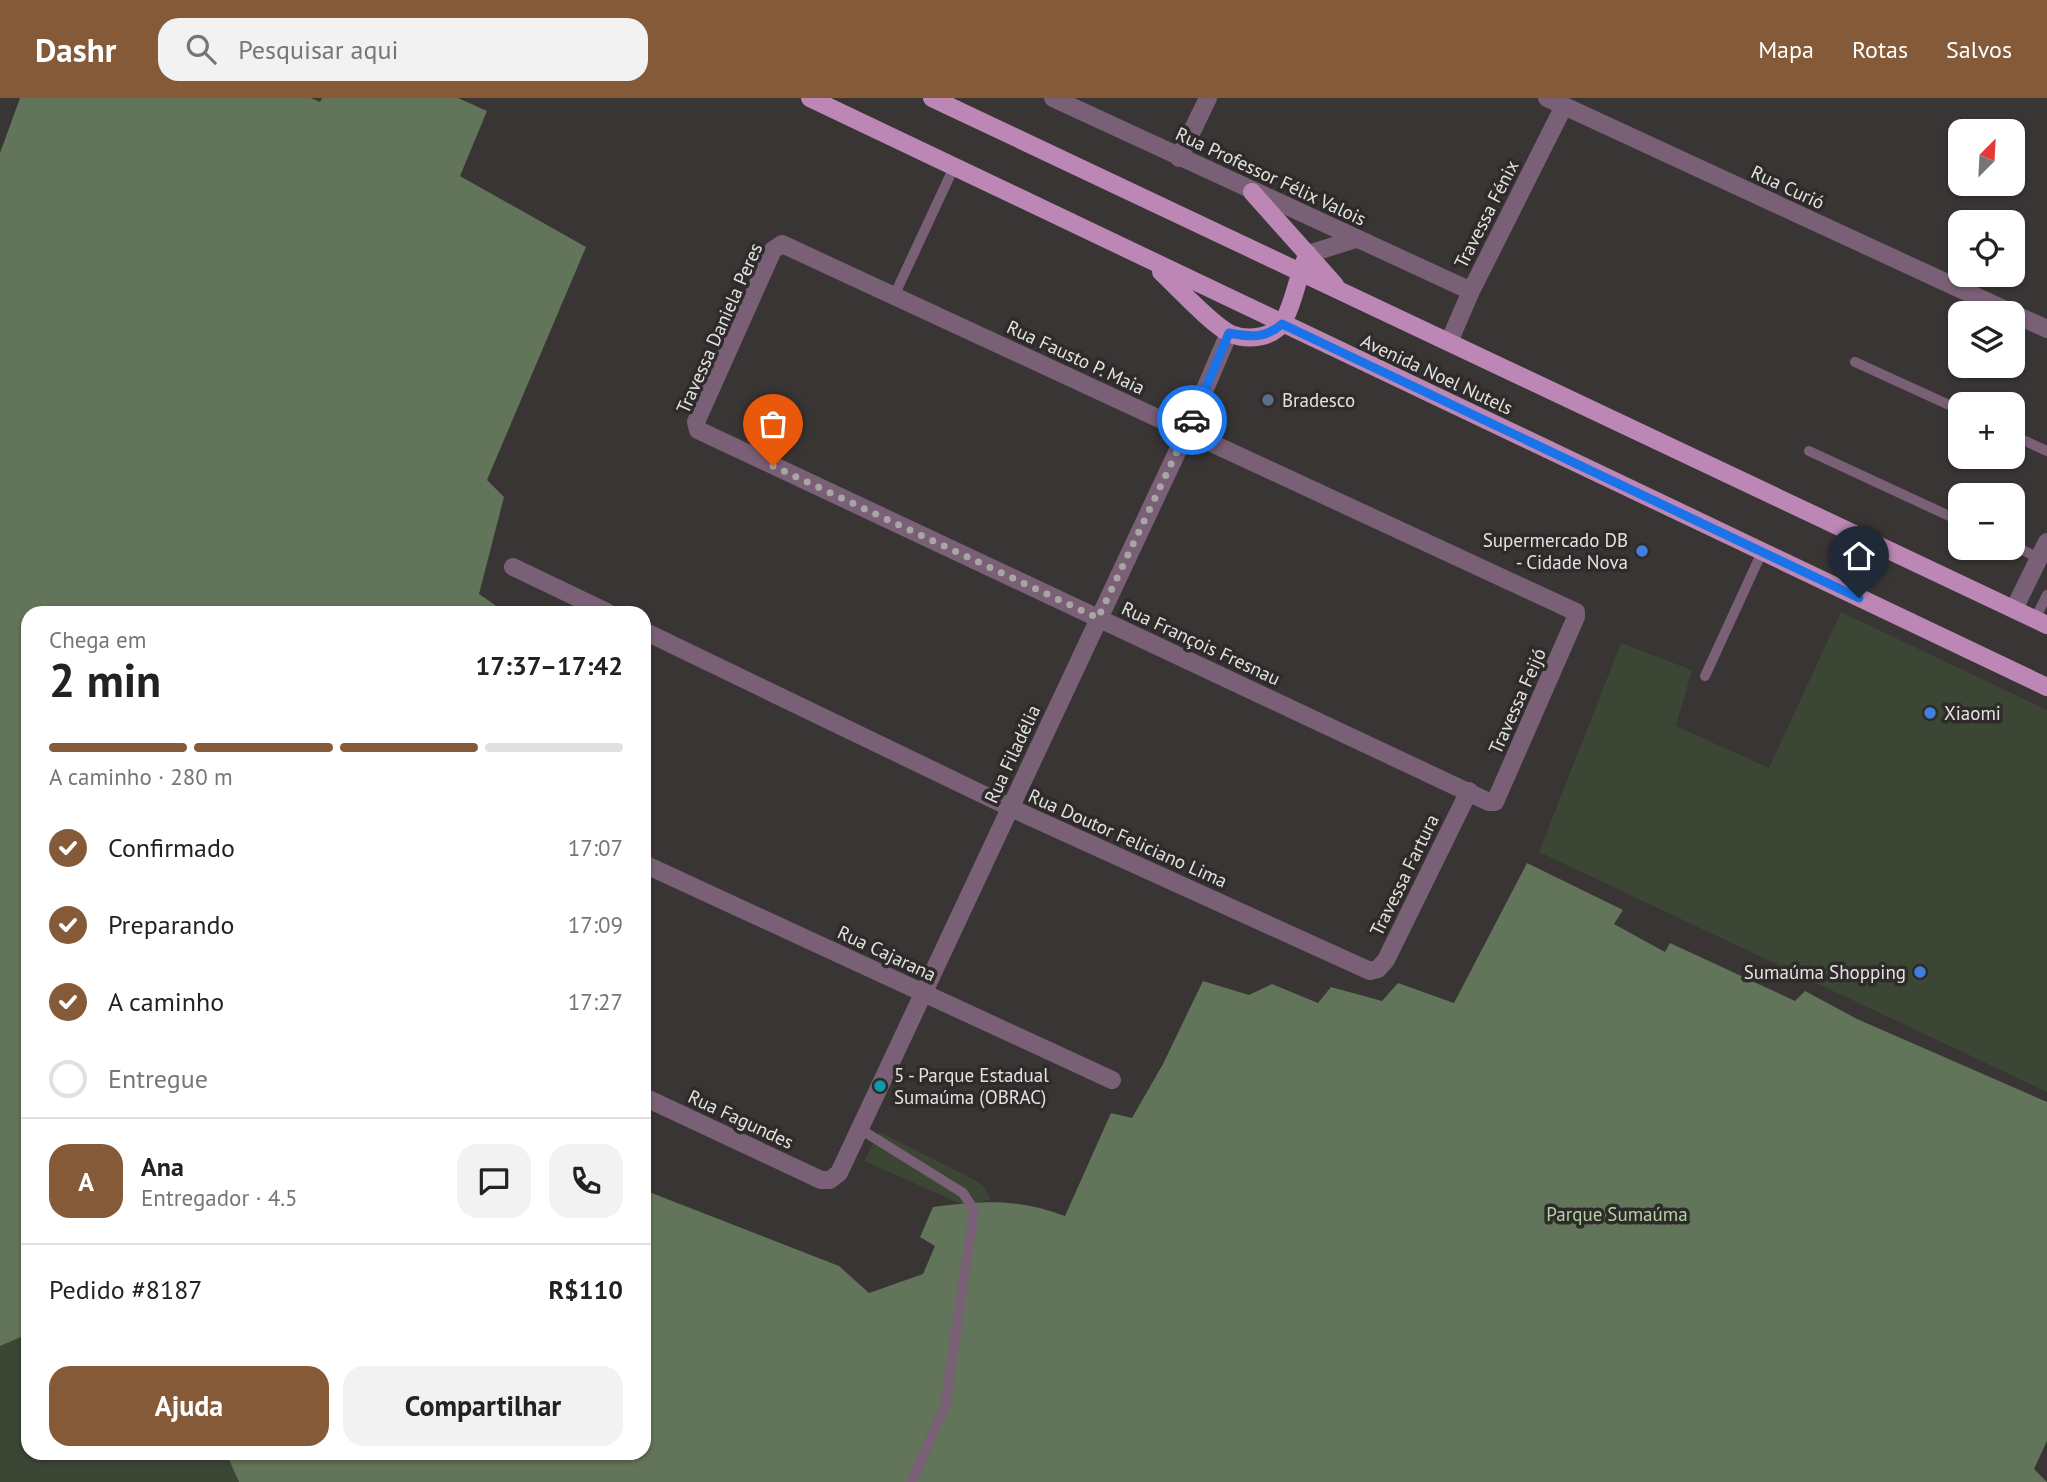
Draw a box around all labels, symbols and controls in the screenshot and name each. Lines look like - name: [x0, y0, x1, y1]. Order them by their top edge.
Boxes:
- search box: [158, 18, 648, 81]
- text: Dashr: [35, 28, 116, 71]
- icon: search: [182, 30, 220, 68]
- text: Pesquisar aqui: [238, 33, 398, 66]
- text: Mapa: [1758, 34, 1814, 65]
- text: Rotas: [1852, 34, 1908, 65]
- text: Salvos: [1946, 34, 2012, 65]
- north arrow: [1948, 119, 2025, 196]
- map controls: [1948, 119, 2025, 560]
- street label: Rua Professor Félix Valois: [1172, 121, 1370, 231]
- street label: Travessa Fénix: [1448, 156, 1524, 272]
- street label: Rua Curió: [1747, 160, 1829, 214]
- button: locate: [1948, 210, 2025, 287]
- street label: Travessa Daniela Peres: [671, 239, 767, 417]
- button: layers: [1948, 301, 2025, 378]
- street label: Rua Fausto P. Maia: [1003, 315, 1149, 399]
- street label: Avenida Noel Nutels: [1357, 328, 1517, 420]
- courier: [1157, 385, 1227, 455]
- place label: Bradesco: [1282, 388, 1355, 412]
- marker: Bradesco: [1260, 392, 1276, 408]
- button: +: [1948, 392, 2025, 469]
- pin: [743, 394, 803, 466]
- icon: car: [1173, 401, 1211, 439]
- icon: bag: [754, 405, 792, 443]
- button: −: [1948, 483, 2025, 560]
- pin: [1829, 526, 1889, 598]
- place label: Supermercado DB - Cidade Nova: [1483, 528, 1628, 574]
- icon: home: [1840, 537, 1878, 575]
- marker: Supermercado DB - Cidade Nova: [1634, 543, 1650, 559]
- street label: Rua François Fresnau: [1118, 596, 1284, 690]
- text: Chega em: [49, 625, 146, 654]
- street label: Travessa Feijó: [1483, 644, 1551, 758]
- text: 17:37–17:42: [476, 649, 623, 682]
- text: 2 min: [49, 650, 161, 710]
- street label: Rua Filadélia: [979, 701, 1045, 807]
- place label: Xiaomi: [1944, 701, 2001, 725]
- marker: Xiaomi: [1922, 705, 1938, 721]
- text: A caminho · 280 m: [49, 762, 233, 791]
- street label: Rua Doutor Feliciano Lima: [1025, 783, 1231, 893]
- street label: Travessa Fartura: [1364, 810, 1444, 940]
- icon: check: [49, 829, 87, 867]
- text: Confirmado: [108, 831, 235, 864]
- text: 17:07: [568, 833, 623, 862]
- icon: check: [49, 906, 87, 944]
- text: Preparando: [108, 908, 235, 941]
- text: 17:09: [568, 910, 623, 939]
- street label: Rua Cajarana: [834, 920, 940, 986]
- place label: Sumaúma Shopping: [1744, 960, 1906, 984]
- marker: Sumaúma Shopping: [1912, 964, 1928, 980]
- icon: check: [49, 983, 87, 1021]
- text: A caminho: [108, 985, 224, 1018]
- text: 17:27: [568, 987, 623, 1016]
- text: Entregue: [108, 1062, 208, 1095]
- place label: 5 - Parque Estadual Sumaúma (OBRAC): [894, 1063, 1049, 1109]
- marker: 5 - Parque Estadual Sumaúma (OBRAC): [872, 1078, 888, 1094]
- street label: Rua Fagundes: [684, 1084, 798, 1154]
- button: chat: [457, 1144, 531, 1218]
- button: phone: [549, 1144, 623, 1218]
- text: Ana: [141, 1150, 184, 1183]
- text: A: [78, 1165, 94, 1198]
- text: Entregador · 4.5: [141, 1183, 298, 1212]
- park label: Parque Sumaúma: [1546, 1202, 1688, 1226]
- text: Pedido #8187: [49, 1273, 202, 1306]
- text: R$110: [548, 1273, 623, 1306]
- button: Ajuda: [49, 1366, 329, 1446]
- button: Compartilhar: [343, 1366, 623, 1446]

